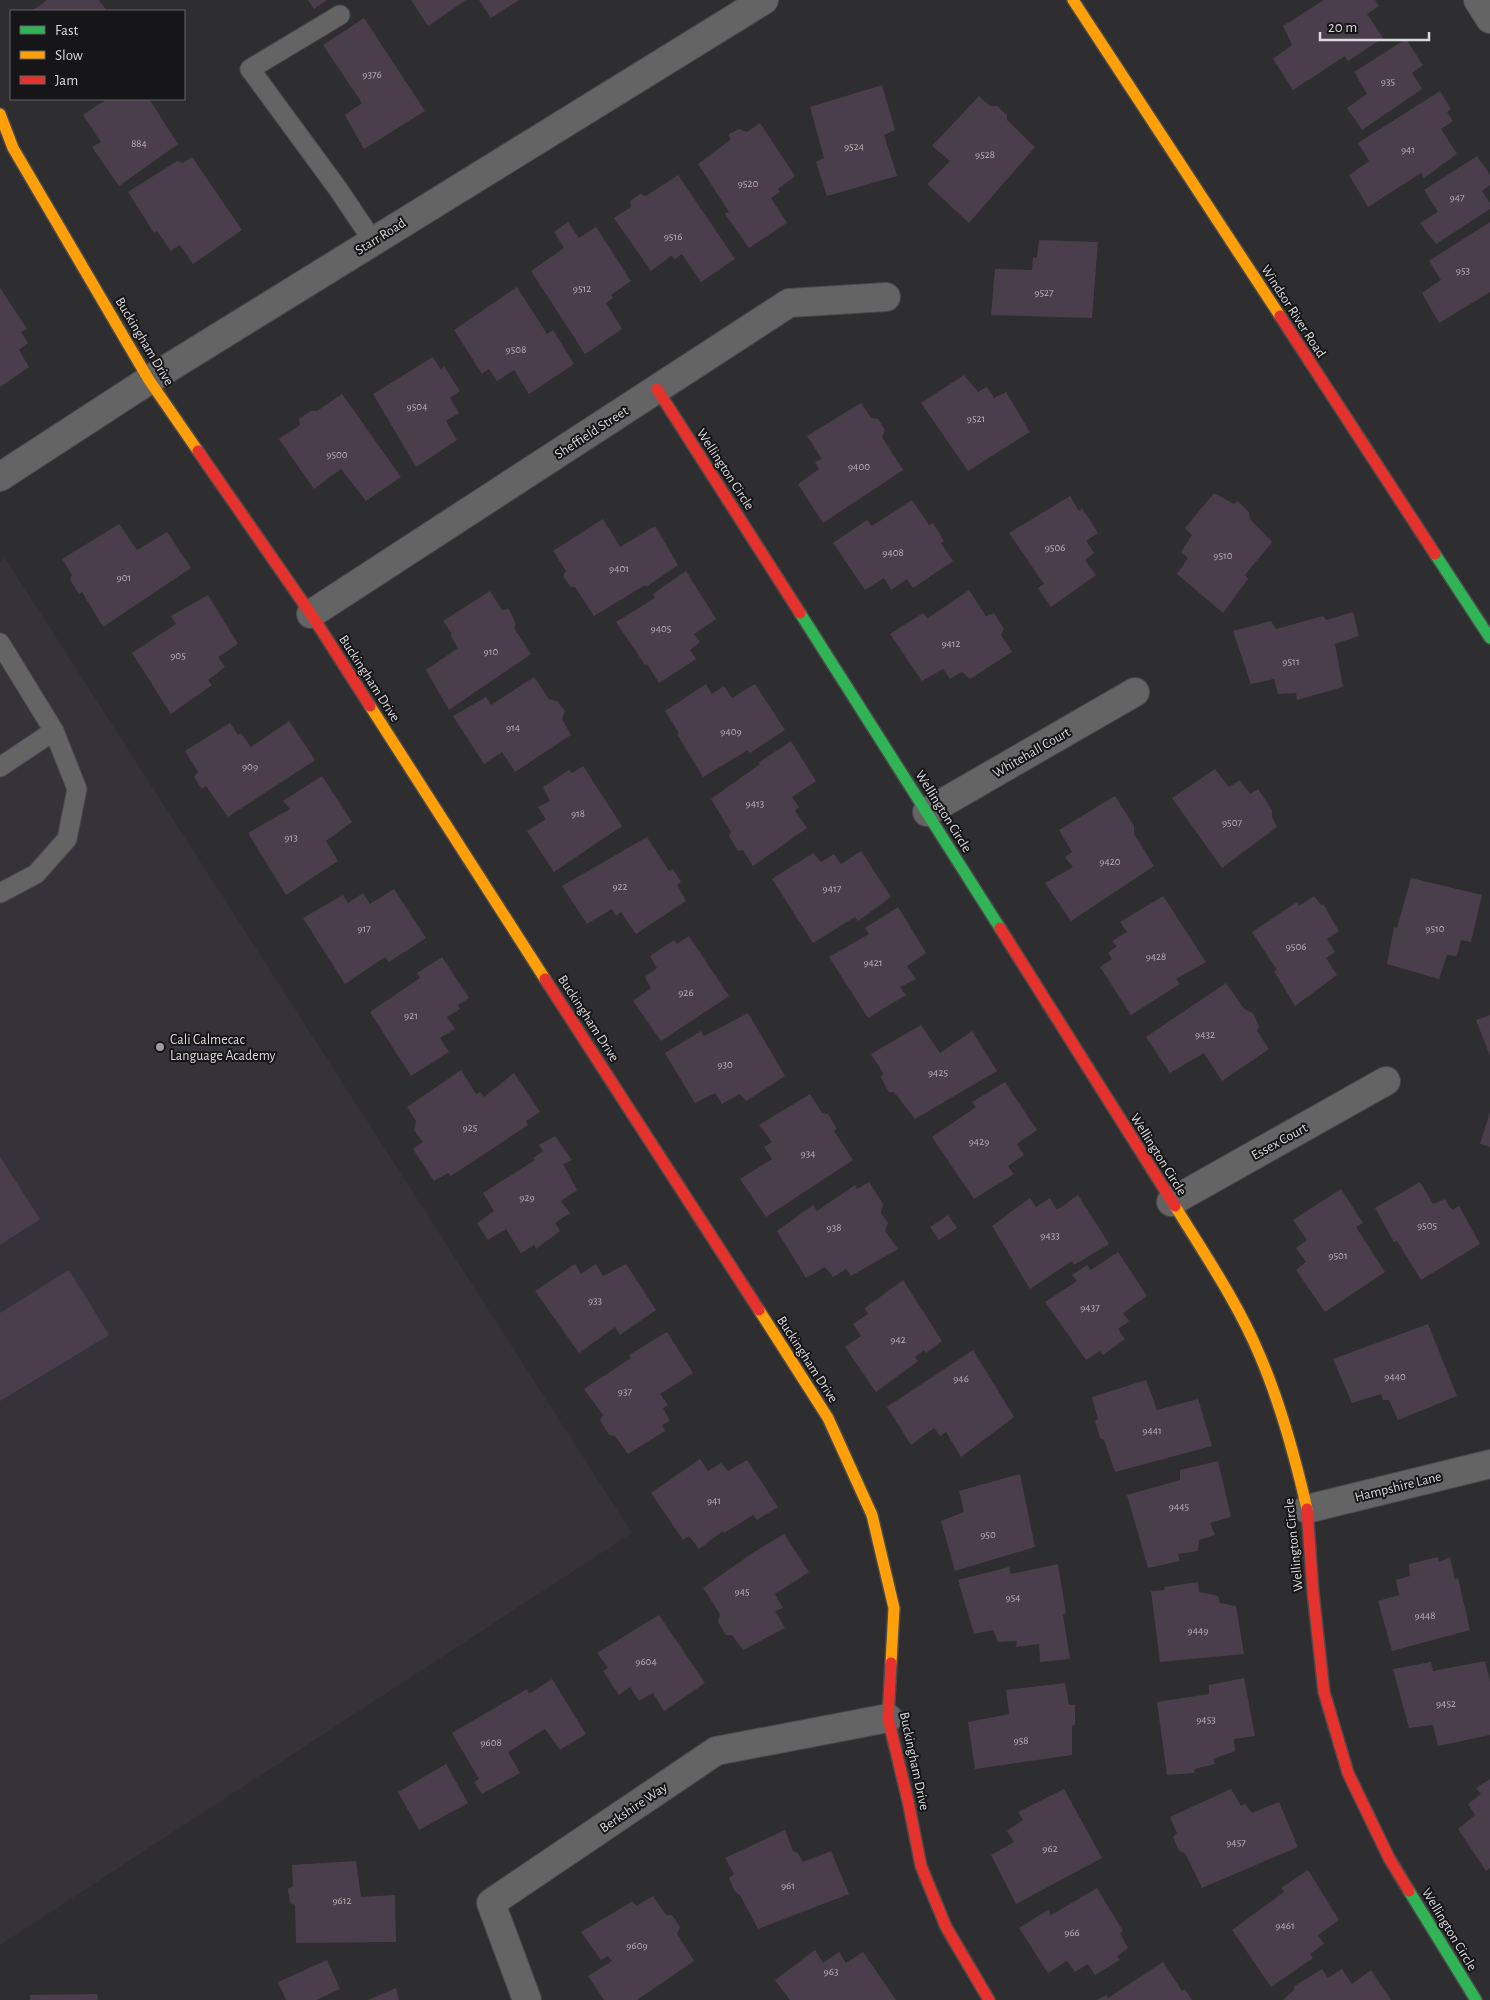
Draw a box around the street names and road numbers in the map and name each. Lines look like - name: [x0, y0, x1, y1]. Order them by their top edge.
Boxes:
- street label: Starr Road: [353, 216, 408, 258]
- street label: Windsor River Road: [1258, 263, 1328, 360]
- street label: Buckingham Drive: [112, 295, 176, 388]
- street label: Sheffield Street: [552, 404, 631, 462]
- street label: Wellington Circle: [694, 426, 757, 513]
- street label: Buckingham Drive: [336, 633, 402, 724]
- street label: Whitehall Court: [991, 725, 1073, 781]
- street label: Wellington Circle: [912, 768, 974, 855]
- street label: Buckingham Drive: [555, 973, 621, 1064]
- street label: Wellington Circle: [1127, 1111, 1189, 1198]
- street label: Essex Court: [1249, 1121, 1310, 1163]
- street label: Buckingham Drive: [774, 1314, 840, 1405]
- street label: Hampshire Lane: [1353, 1469, 1443, 1505]
- street label: Wellington Circle: [1282, 1498, 1306, 1592]
- street label: Buckingham Drive: [897, 1711, 931, 1812]
- street label: Berkshire Way: [597, 1780, 670, 1835]
- street label: Wellington Circle: [1419, 1886, 1479, 1973]

